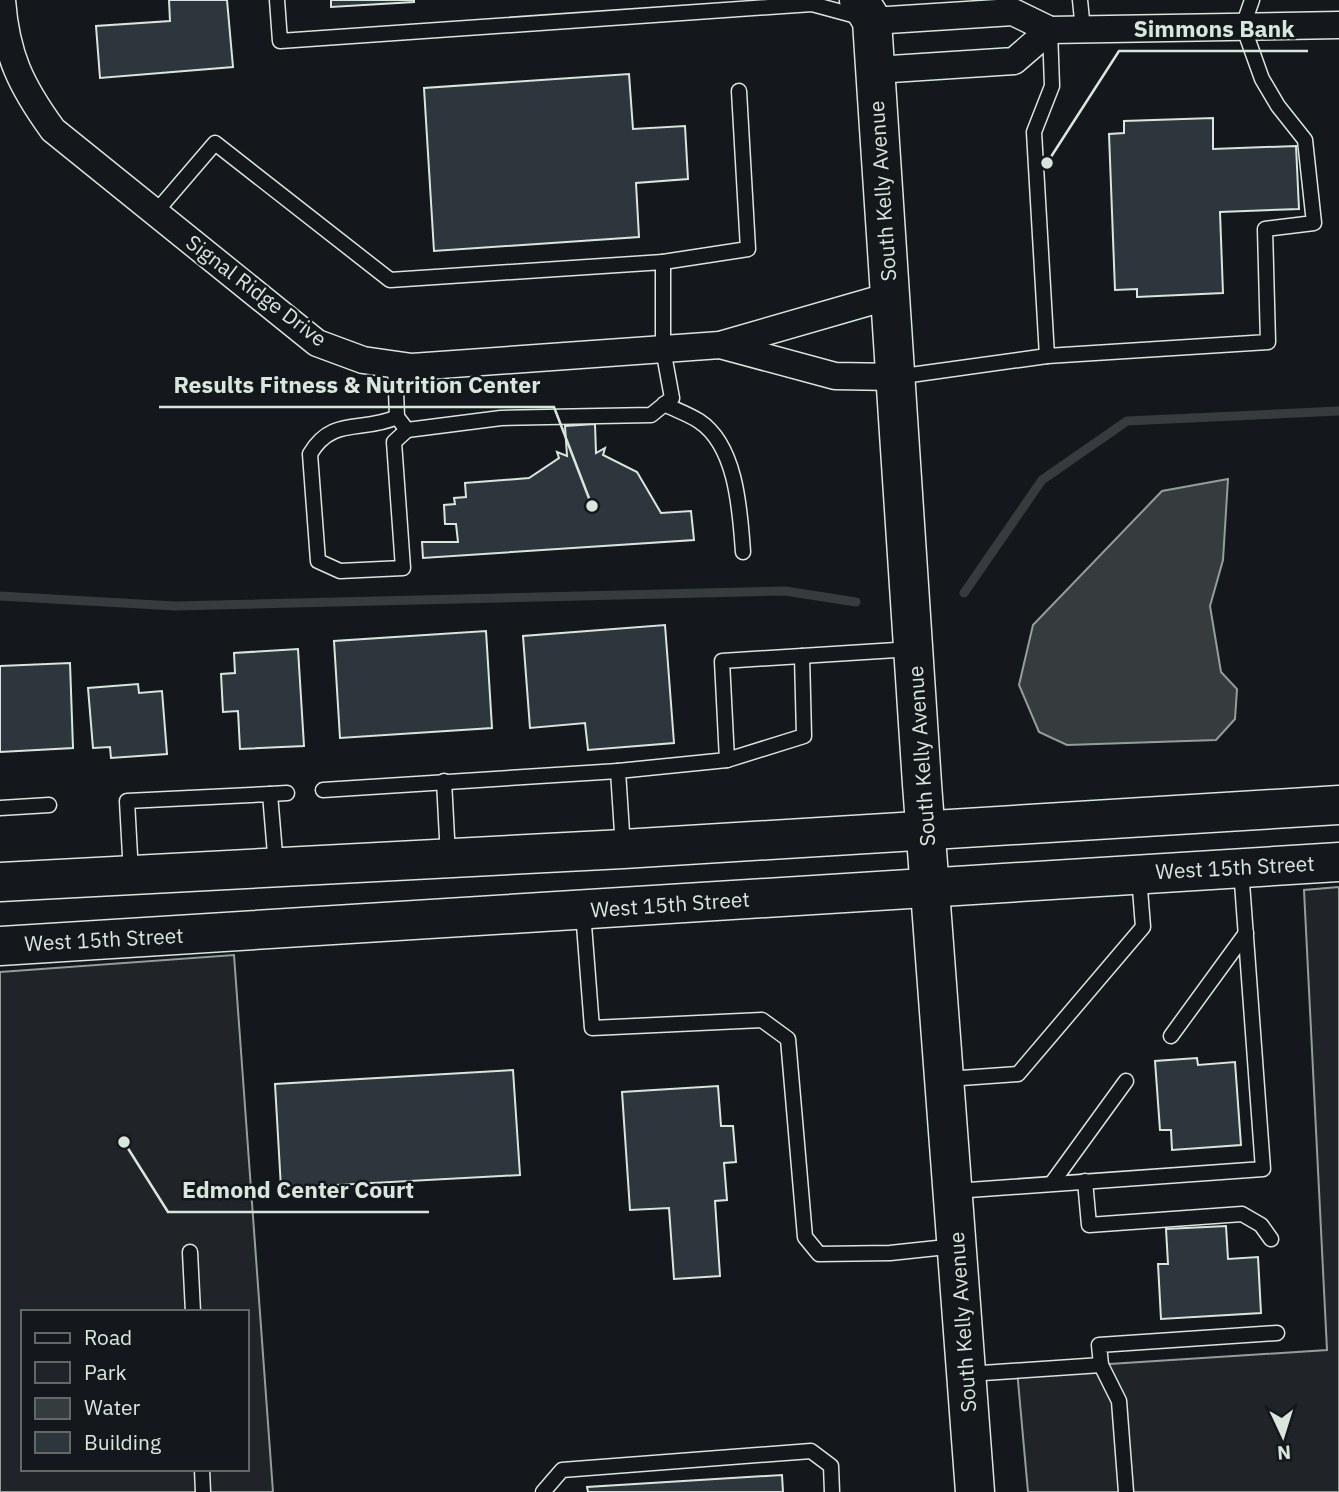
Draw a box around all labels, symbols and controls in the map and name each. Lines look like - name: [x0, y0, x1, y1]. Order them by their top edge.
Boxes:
- callout: Simmons Bank: [1119, 7, 1308, 51]
- text: Simmons Bank: [1133, 13, 1295, 43]
- street label: South Kelly Avenue: [862, 100, 902, 282]
- street label: Signal Ridge Drive: [181, 228, 333, 352]
- callout: Results Fitness & Nutrition Center: [159, 363, 554, 407]
- text: Results Fitness & Nutrition Center: [173, 369, 541, 399]
- street label: South Kelly Avenue: [901, 665, 941, 847]
- street label: West 15th Street: [1155, 849, 1315, 885]
- street label: West 15th Street: [589, 884, 750, 924]
- street label: West 15th Street: [24, 921, 184, 957]
- callout: Edmond Center Court: [168, 1168, 429, 1212]
- text: Edmond Center Court: [182, 1174, 414, 1204]
- street label: South Kelly Avenue: [942, 1231, 982, 1413]
- legend: [21, 1310, 248, 1471]
- text: Road: [84, 1323, 132, 1351]
- text: Park: [84, 1358, 127, 1386]
- text: Water: [84, 1393, 141, 1421]
- north arrow: [1248, 1401, 1318, 1471]
- text: Building: [84, 1428, 161, 1456]
- text: N: [1276, 1441, 1292, 1465]

